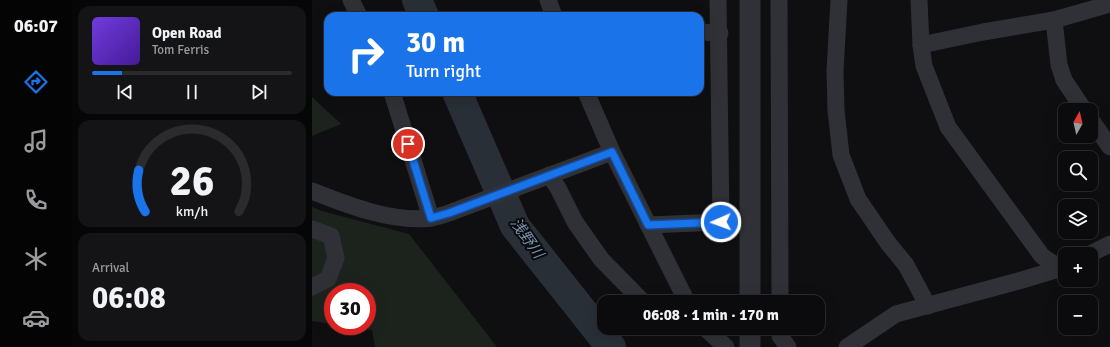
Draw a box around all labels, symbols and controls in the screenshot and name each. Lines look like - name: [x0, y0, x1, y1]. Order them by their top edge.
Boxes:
- text: 06:07: [14, 15, 58, 37]
- text: Open Road: [152, 24, 222, 42]
- text: 30 m: [406, 26, 465, 60]
- icon: right: [340, 28, 392, 80]
- text: Tom Ferris: [152, 42, 209, 58]
- text: Turn right: [406, 60, 481, 82]
- icon: directions: [22, 68, 50, 96]
- icon: previous: [114, 81, 136, 103]
- icon: pause: [181, 81, 203, 103]
- icon: next: [248, 81, 270, 103]
- north arrow: [1058, 103, 1098, 143]
- map controls: [1058, 103, 1098, 335]
- icon: music: [22, 127, 50, 155]
- pin: [391, 127, 425, 161]
- icon: arrive: [397, 133, 419, 155]
- button: search: [1058, 151, 1098, 191]
- text: 26: [170, 155, 214, 206]
- icon: phone: [22, 186, 50, 214]
- button: layers: [1058, 199, 1098, 239]
- position arrow: [700, 201, 742, 243]
- text: km/h: [176, 202, 208, 219]
- water label: 浅野川: [507, 214, 548, 263]
- icon: climate: [22, 245, 50, 273]
- button: +: [1058, 247, 1098, 287]
- text: Arrival: [92, 260, 129, 276]
- text: 06:08: [92, 280, 166, 317]
- speed limit sign: 30: [324, 283, 376, 335]
- button: −: [1058, 295, 1098, 335]
- icon: car: [22, 304, 50, 332]
- text: 06:08 · 1 min · 170 m: [643, 306, 779, 324]

